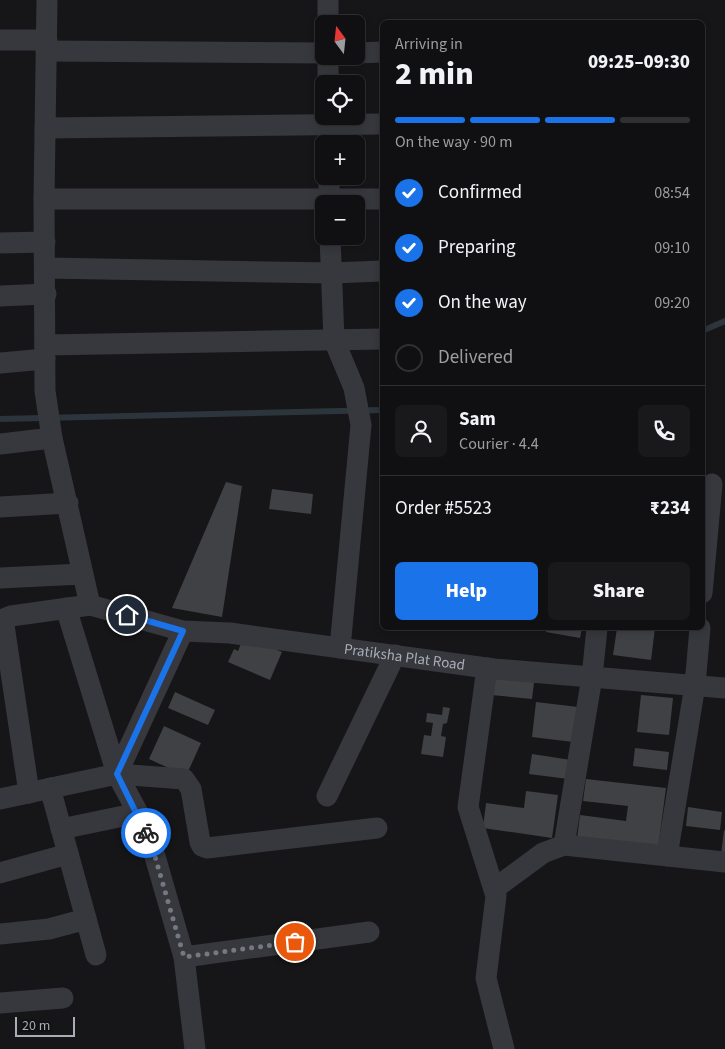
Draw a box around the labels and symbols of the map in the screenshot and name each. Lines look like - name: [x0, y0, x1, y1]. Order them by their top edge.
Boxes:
- north arrow: [315, 15, 365, 65]
- pin: [106, 594, 148, 636]
- street label: Pratiksha Plat Road: [343, 639, 466, 676]
- courier: [121, 808, 171, 858]
- pin: [274, 921, 316, 963]
- scale bar: [15, 1014, 75, 1037]

